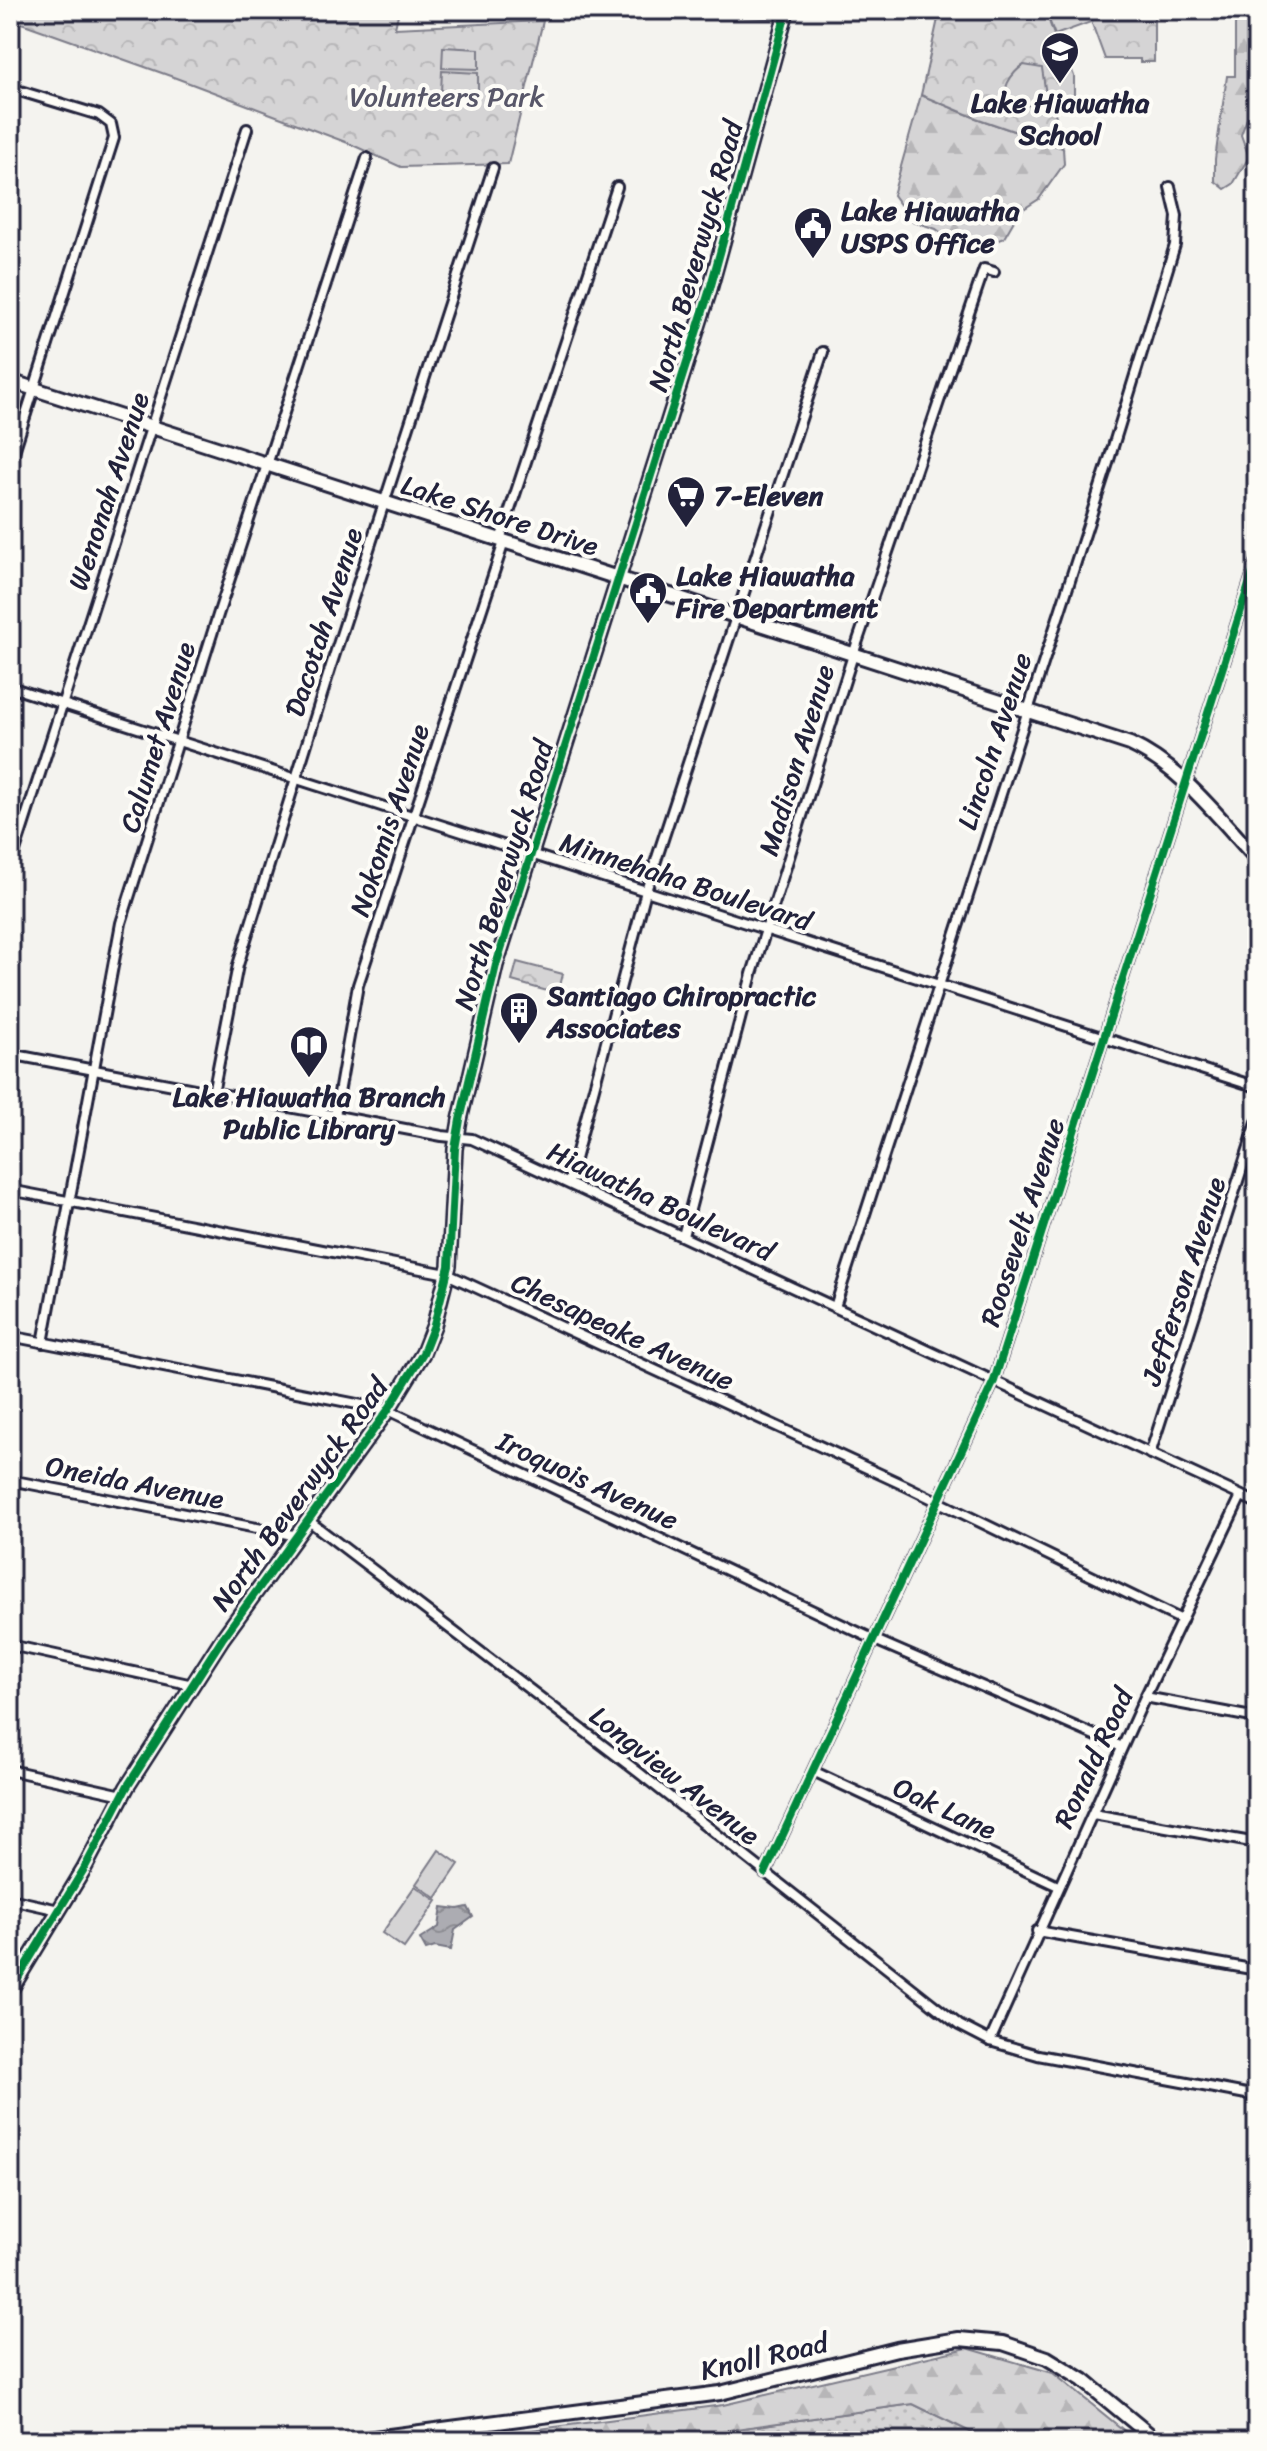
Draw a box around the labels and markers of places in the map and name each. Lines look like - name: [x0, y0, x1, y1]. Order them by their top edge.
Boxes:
- school or university icon: Lake Hiawatha School: [1039, 30, 1081, 85]
- place label: Lake Hiawatha School: [971, 78, 1150, 159]
- place label: Lake Hiawatha USPS Office: [841, 186, 1021, 267]
- public building icon: Lake Hiawatha USPS Office: [792, 205, 834, 260]
- place label: 7-Eleven: [714, 471, 824, 520]
- supermarket icon: 7-Eleven: [665, 474, 707, 529]
- place label: Lake Hiawatha Fire Department: [675, 551, 879, 632]
- public building icon: Lake Hiawatha Fire Department: [627, 570, 669, 625]
- place label: Santiago Chiropractic Associates: [546, 971, 817, 1052]
- building icon: Santiago Chiropractic Associates: [498, 990, 540, 1045]
- library icon: Lake Hiawatha Branch Public Library: [288, 1024, 330, 1079]
- place label: Lake Hiawatha Branch Public Library: [173, 1072, 446, 1153]

